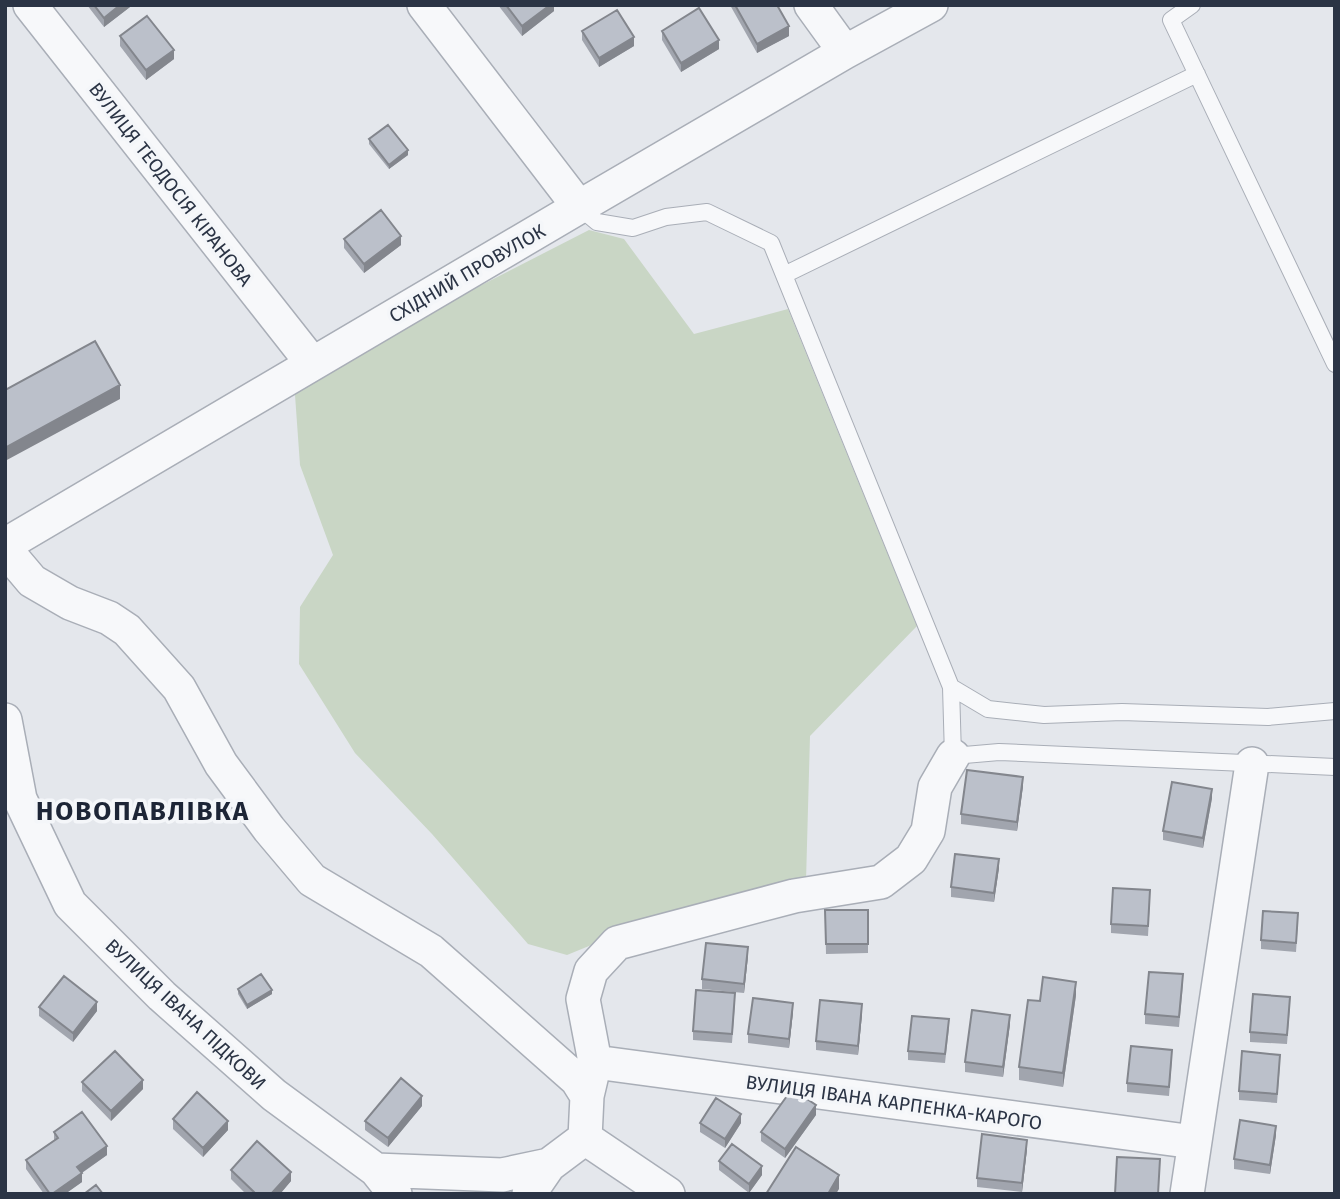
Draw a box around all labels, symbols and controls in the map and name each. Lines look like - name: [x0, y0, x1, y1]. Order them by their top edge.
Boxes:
- street label: ВУЛИЦЯ ТЕОДОСІЯ КІРАНОВА: [84, 78, 257, 291]
- street label: СХІДНИЙ ПРОВУЛОК: [385, 219, 550, 328]
- district label: НОВОПАВЛІВКА: [36, 796, 250, 827]
- street label: ВУЛИЦЯ ІВАНА ПІДКОВИ: [101, 934, 271, 1095]
- street label: ВУЛИЦЯ ІВАНА КАРПЕНКА-КАРОГО: [744, 1070, 1044, 1135]

